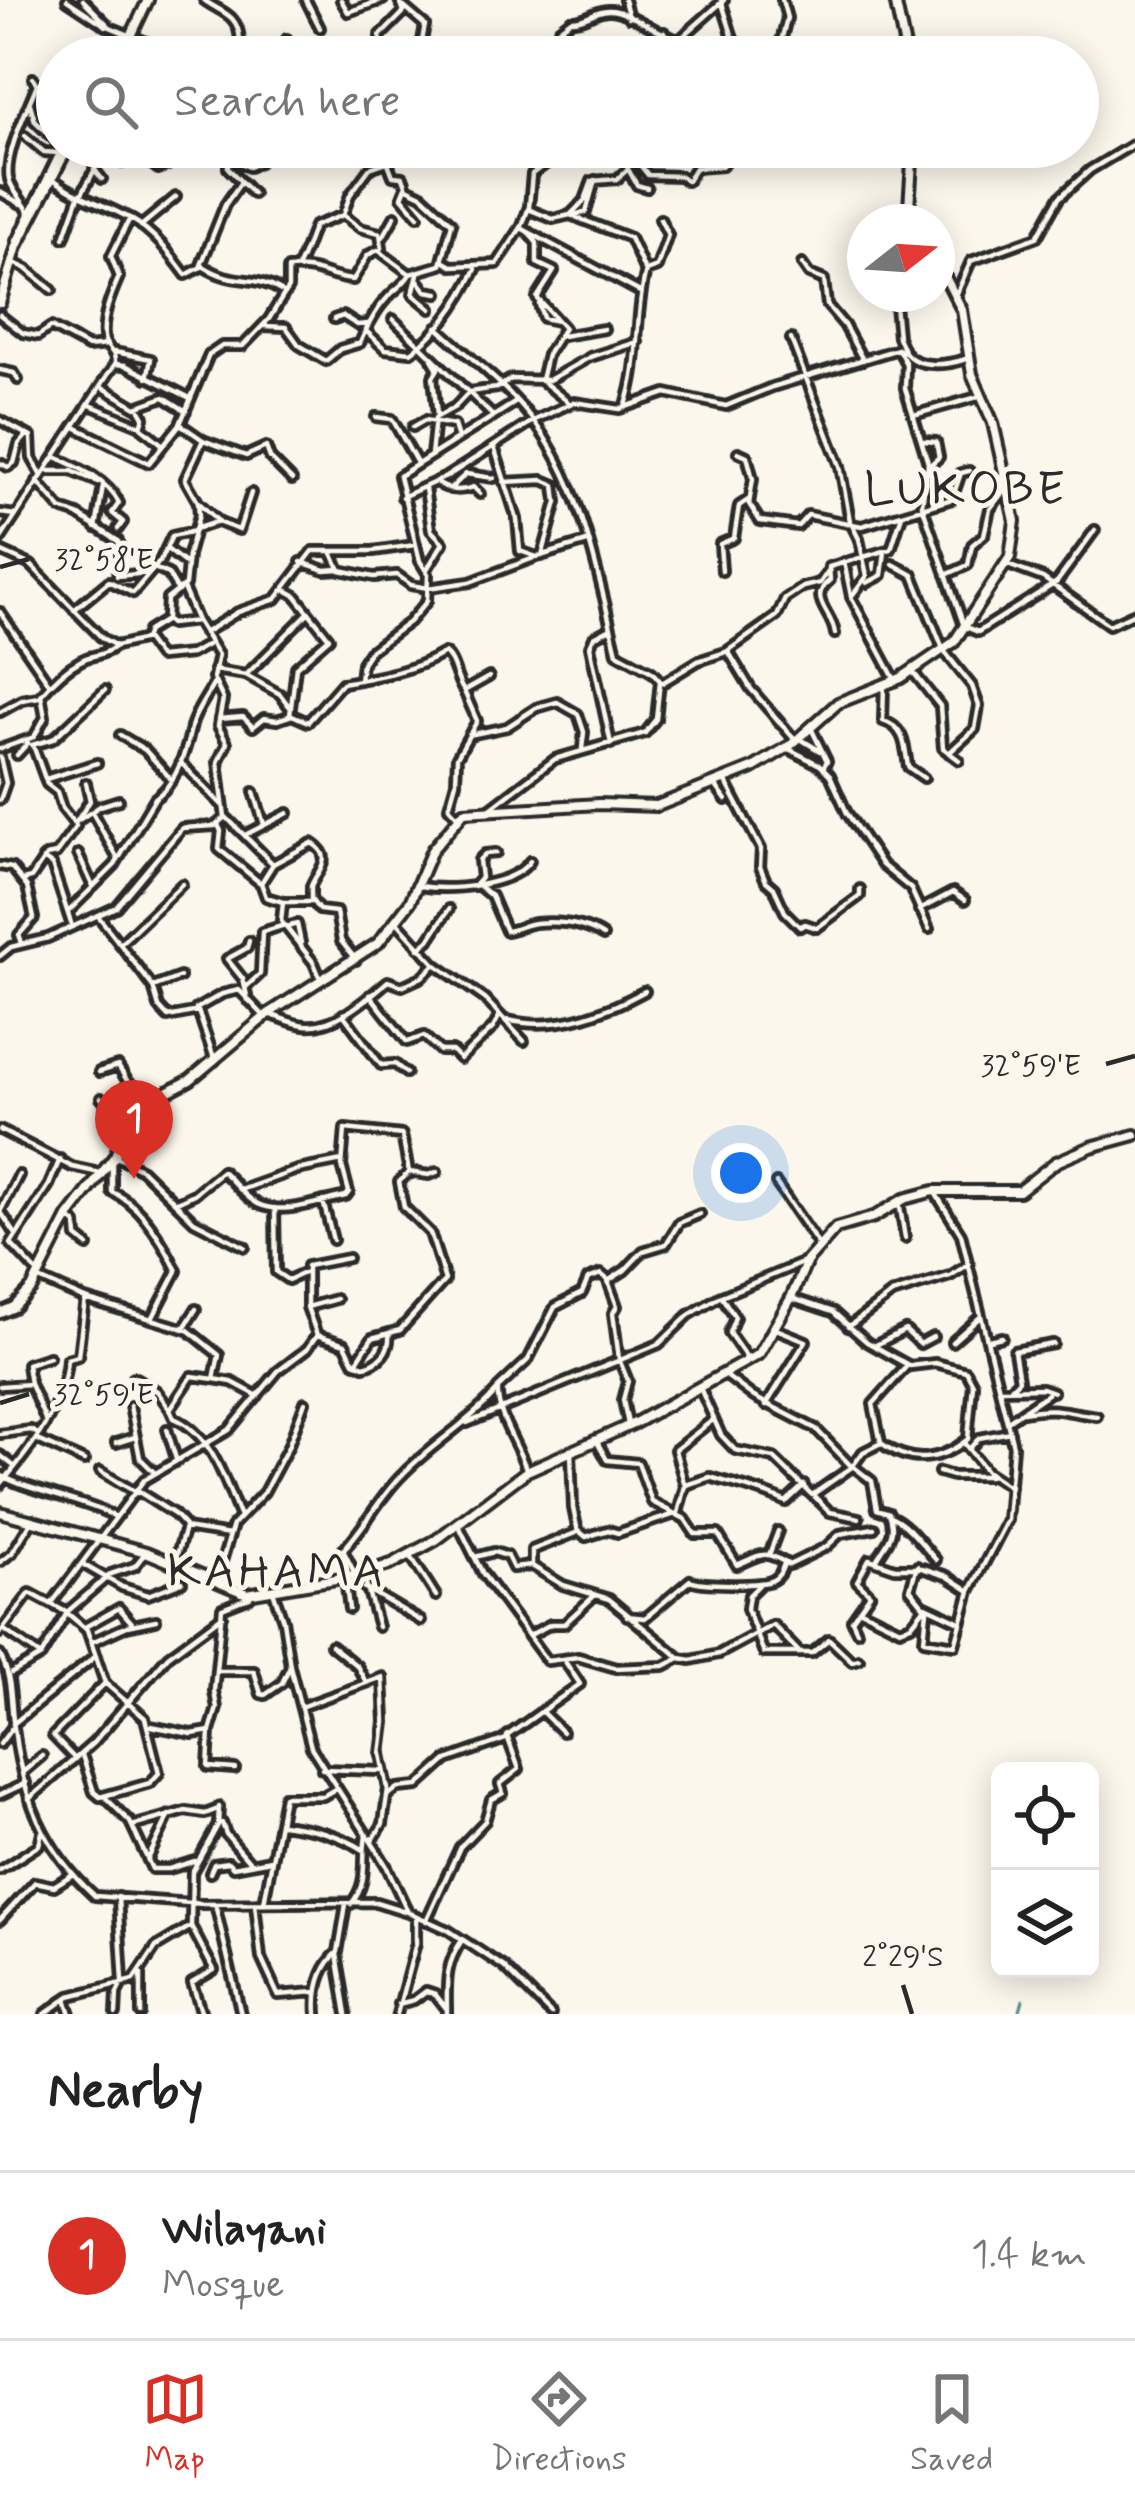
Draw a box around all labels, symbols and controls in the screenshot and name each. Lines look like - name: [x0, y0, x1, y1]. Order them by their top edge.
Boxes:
- search box: [36, 36, 1099, 168]
- icon: search: [78, 69, 144, 135]
- text: Search here: [174, 73, 401, 132]
- north arrow: [847, 204, 955, 312]
- district label: LUKOBE: [864, 459, 1068, 522]
- text: 32°58'E: [55, 541, 153, 580]
- text: 32°59'E: [981, 1047, 1081, 1086]
- pin: 1: [95, 1080, 173, 1179]
- your location: [711, 1143, 771, 1203]
- text: 32°59'E: [54, 1376, 154, 1415]
- district label: KAHAMA: [167, 1541, 387, 1604]
- map controls: [991, 1762, 1099, 1978]
- button: locate: [991, 1762, 1099, 1870]
- button: layers: [991, 1870, 1099, 1978]
- text: 2°29'S: [862, 1938, 944, 1977]
- text: Nearby: [48, 2059, 203, 2125]
- text: Wilayani: [162, 2201, 326, 2260]
- text: 1: [78, 2230, 96, 2281]
- text: 1.4 km: [971, 2230, 1087, 2281]
- text: Mosque: [162, 2260, 284, 2311]
- tab: Map: [142, 2366, 208, 2482]
- tab: Directions: [491, 2366, 627, 2482]
- tab: Saved: [910, 2366, 993, 2482]

